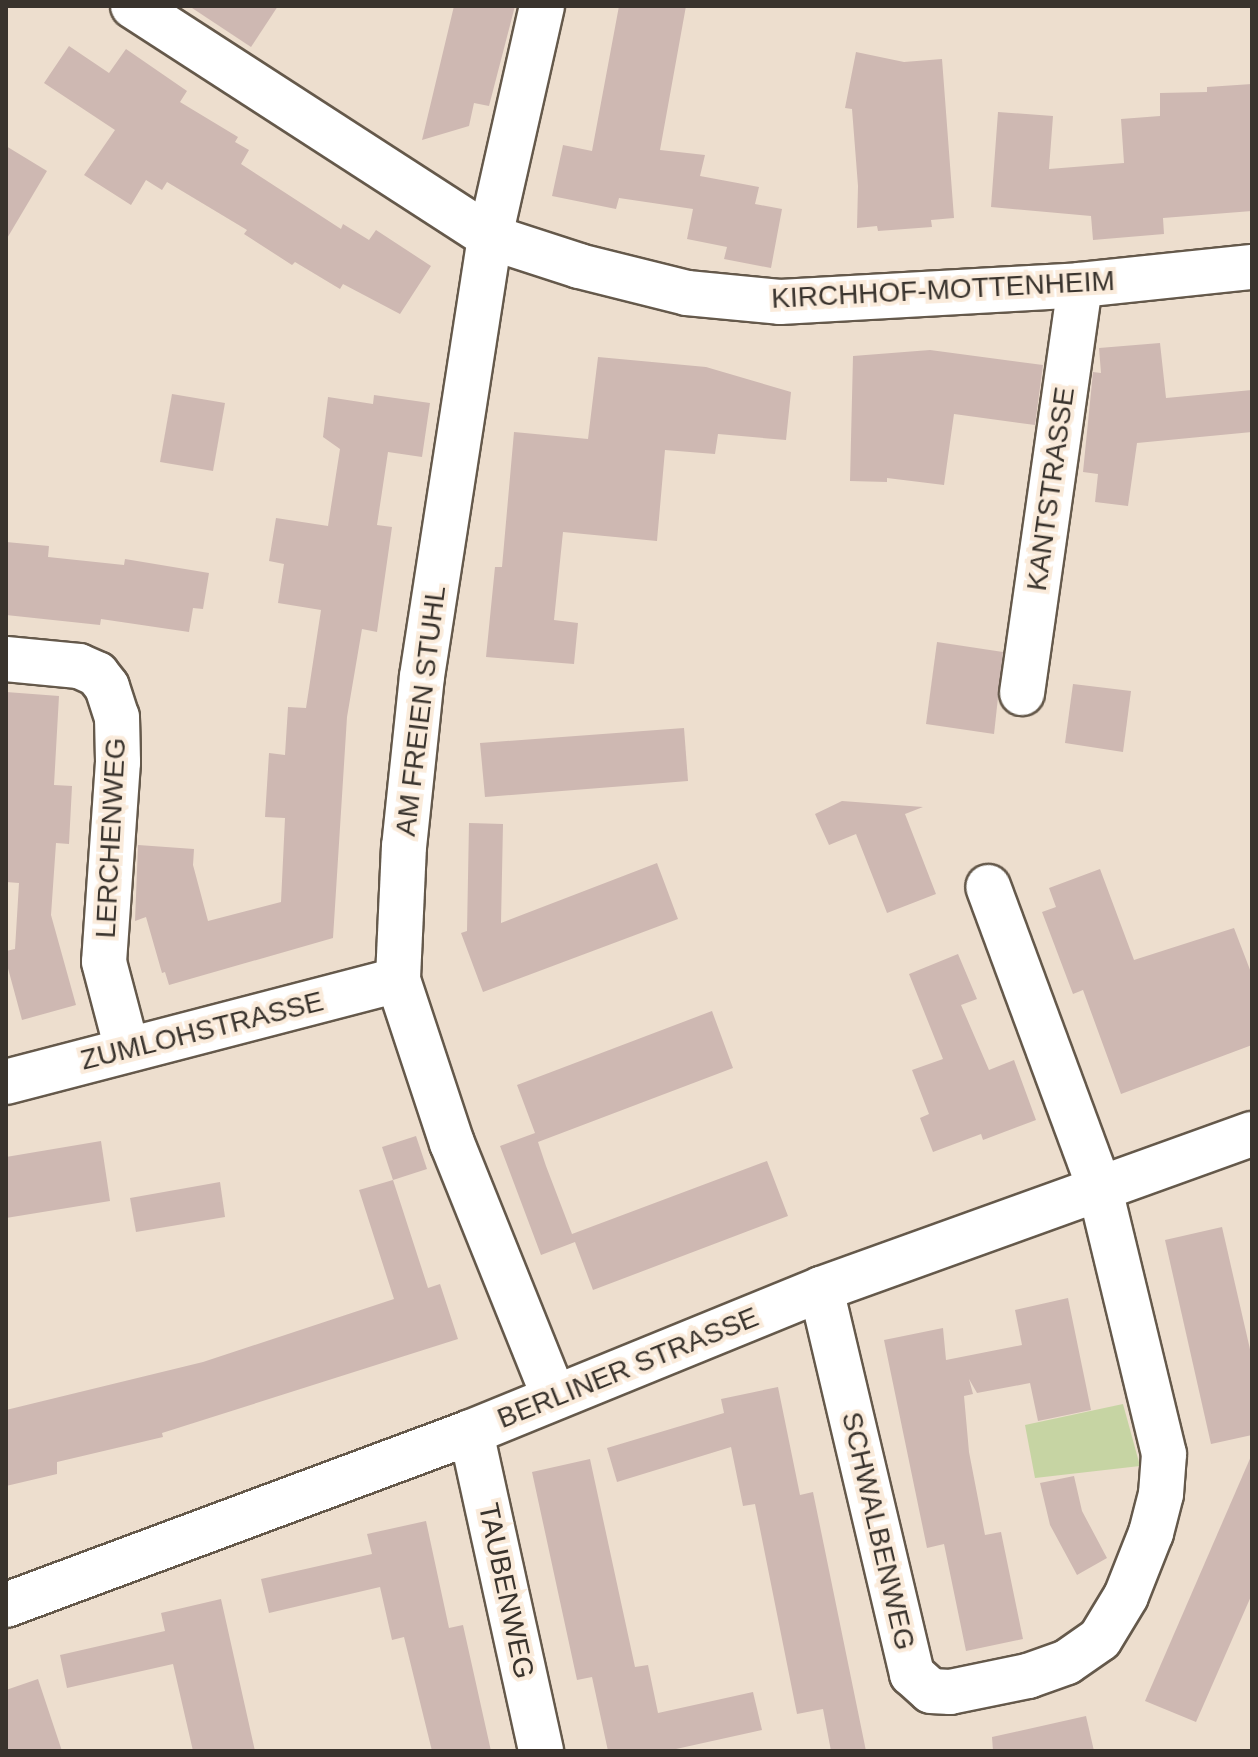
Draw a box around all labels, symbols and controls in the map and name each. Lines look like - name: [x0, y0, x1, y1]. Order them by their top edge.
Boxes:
- street label: KIRCHHOF-MOTTENHEIM: [770, 264, 1116, 316]
- street label: KANTSTRASSE: [1020, 385, 1082, 593]
- street label: AM FREIEN STUHL: [389, 584, 453, 838]
- street label: LERCHENWEG: [89, 737, 133, 939]
- street label: ZUMLOHSTRASSE: [77, 985, 327, 1077]
- street label: BERLINER STRASSE: [493, 1300, 763, 1436]
- street label: SCHWALBENWEG: [834, 1409, 922, 1653]
- street label: TAUBENWEG: [471, 1500, 541, 1682]

